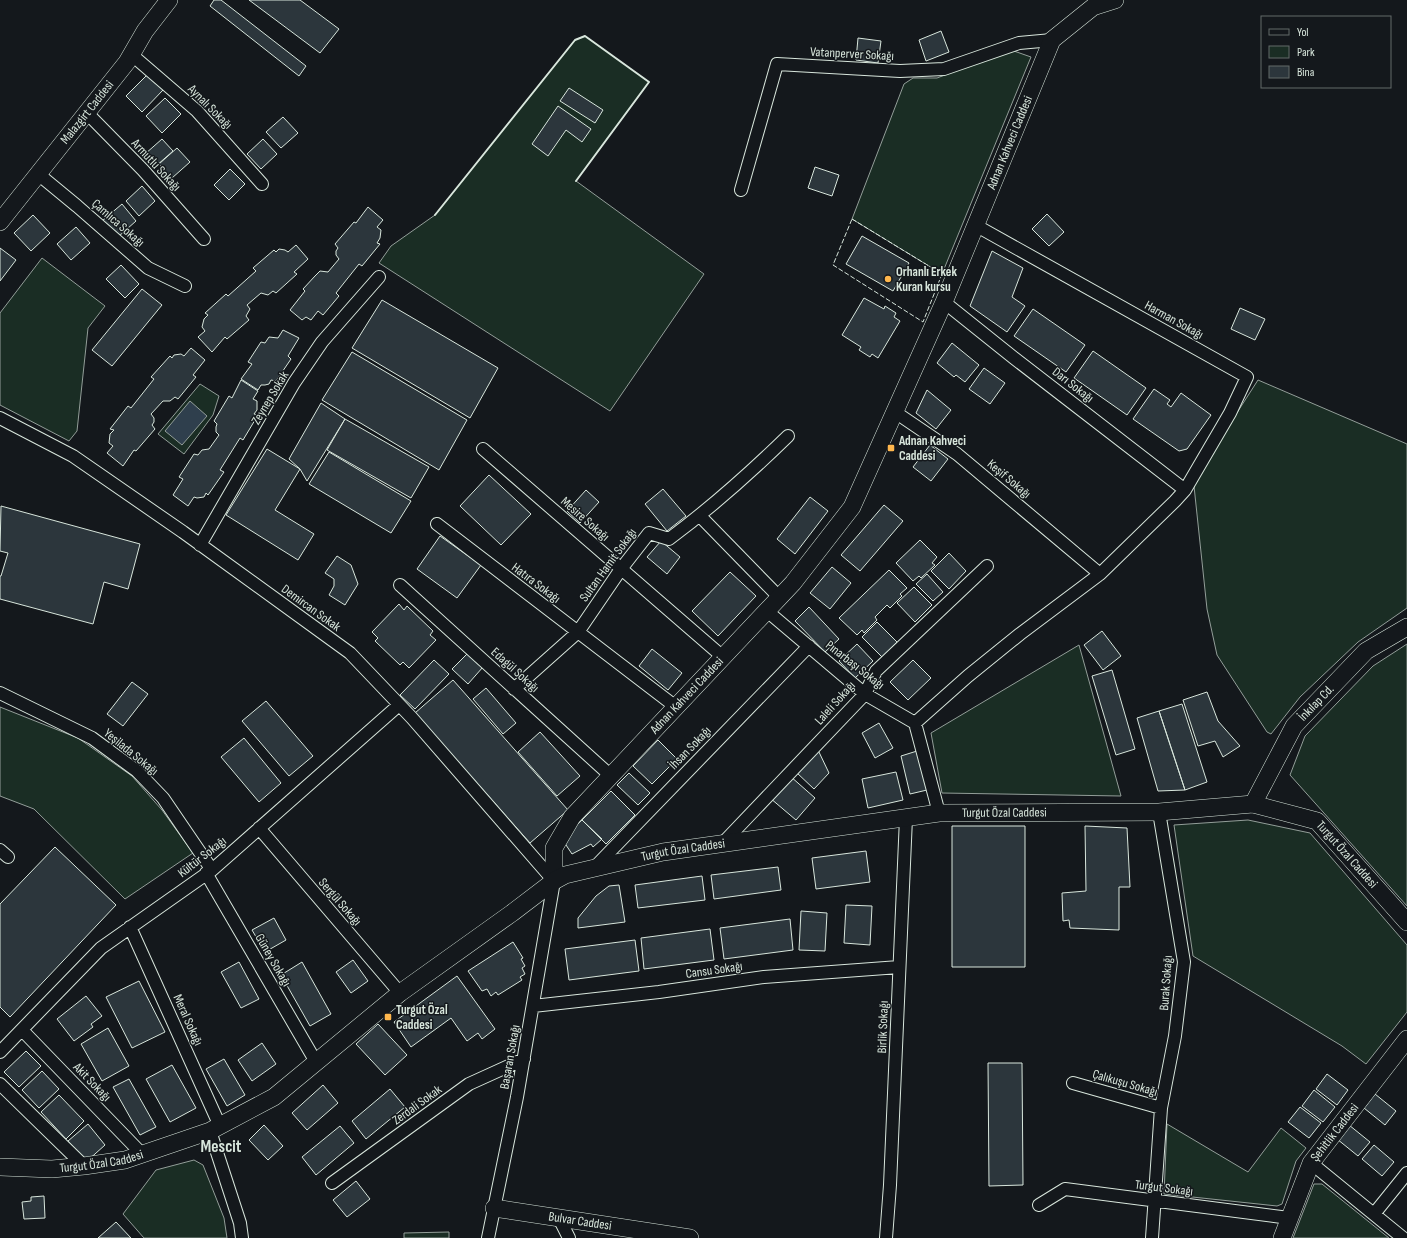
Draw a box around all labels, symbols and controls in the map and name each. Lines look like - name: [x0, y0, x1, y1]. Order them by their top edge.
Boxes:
- legend: [1261, 16, 1391, 88]
- text: Yol: [1297, 25, 1309, 40]
- street label: Vatanperver Sokağı: [810, 44, 894, 64]
- text: Park: [1297, 45, 1315, 60]
- text: Bina: [1297, 65, 1315, 80]
- street label: Malazgirt Caddesi: [57, 77, 117, 147]
- street label: Aynalı Sokağı: [184, 81, 236, 133]
- street label: Adnan Kahveci Caddesi: [983, 94, 1036, 193]
- street label: Armutlu Sokağı: [127, 135, 184, 194]
- street label: Çamlıca Sokağı: [88, 196, 148, 250]
- place label: Orhanlı Erkek Kuran kursu: [896, 264, 957, 295]
- marker: Orhanlı Erkek Kuran kursu: [883, 274, 893, 284]
- street label: Harman Sokağı: [1142, 297, 1206, 343]
- street label: Darı Sokağı: [1049, 364, 1097, 406]
- street label: Zeynep Sokak: [248, 368, 292, 428]
- place label: Adnan Kahveci Caddesi: [898, 433, 966, 464]
- marker: Adnan Kahveci Caddesi: [886, 443, 896, 453]
- street label: Keşif Sokağı: [984, 456, 1034, 502]
- street label: Mesire Sokağı: [557, 493, 613, 545]
- street label: Sultan Hamit Sokağı: [576, 525, 640, 605]
- street label: Hatıra Sokağı: [508, 559, 564, 607]
- street label: Demircan Sokak: [278, 581, 344, 635]
- street label: Pınarbaşı Sokağı: [822, 637, 888, 693]
- street label: Edagül Sokağı: [488, 644, 542, 696]
- street label: Adnan Kahveci Caddesi: [646, 654, 727, 738]
- street label: Laleli Sokağı: [811, 678, 859, 728]
- street label: İnkılap Cd.: [1294, 681, 1337, 725]
- street label: İhsan Sokağı: [665, 722, 715, 773]
- street label: Yeşilada Sokağı: [101, 725, 161, 779]
- street label: Turgut Özal Caddesi: [962, 804, 1047, 821]
- street label: Turgut Özal Caddesi: [1313, 817, 1381, 891]
- street label: Kültür Sokağı: [174, 833, 230, 881]
- street label: Turgut Özal Caddesi: [639, 835, 726, 865]
- street label: Sergül Sokağı: [315, 875, 365, 929]
- street label: Güney Sokağı: [252, 931, 294, 989]
- street label: Burak Sokağı: [1156, 955, 1176, 1011]
- street label: Cansu Sokağı: [684, 958, 744, 982]
- street label: Meral Sokağı: [170, 992, 206, 1048]
- street label: Birlik Sokağı: [874, 1000, 892, 1054]
- place label: Turgut Özal Caddesi: [396, 1002, 448, 1033]
- marker: Turgut Özal Caddesi: [383, 1012, 393, 1022]
- street label: Başaran Sokağı: [496, 1024, 524, 1090]
- street label: Akit Sokağı: [69, 1059, 114, 1105]
- street label: Çalıkuşu Sokağı: [1091, 1066, 1159, 1100]
- street label: Zerdali Sokak: [389, 1082, 445, 1128]
- street label: Şehitlik Caddesi: [1307, 1100, 1362, 1165]
- district label: Mescit: [201, 1137, 242, 1157]
- street label: Turgut Özal Caddesi: [59, 1146, 145, 1176]
- street label: Turgut Sokağı: [1134, 1177, 1194, 1199]
- street label: Bulvar Caddesi: [547, 1208, 613, 1234]

